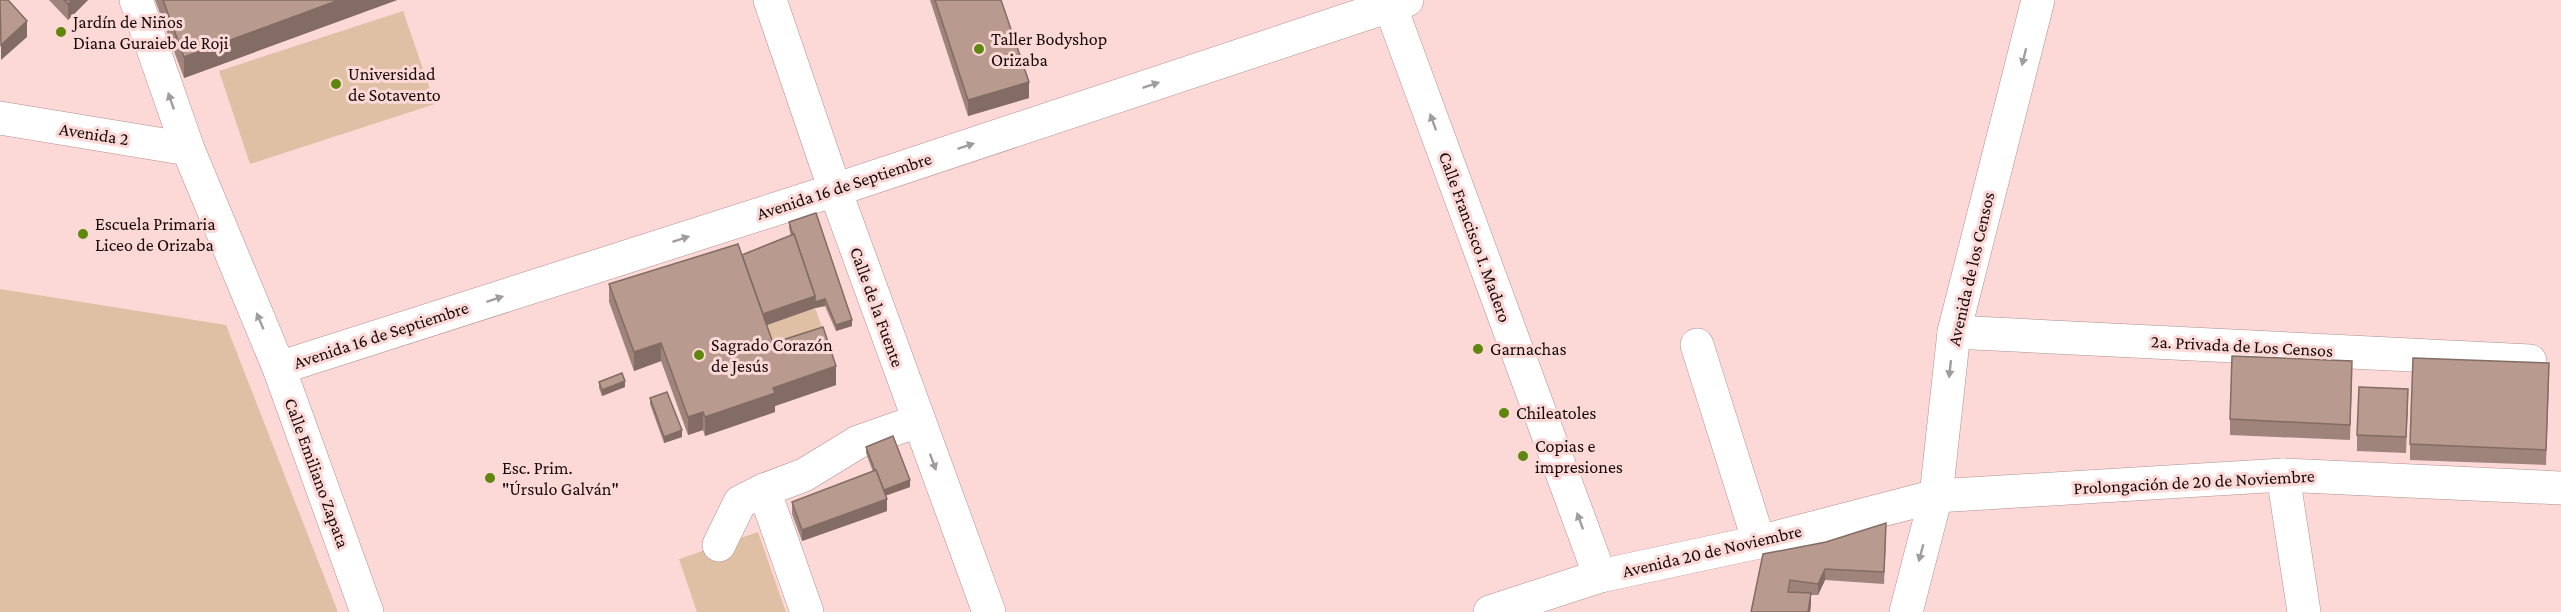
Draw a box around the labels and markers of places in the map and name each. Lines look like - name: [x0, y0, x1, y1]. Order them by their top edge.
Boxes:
- place label: Jardín de Niños Diana Guraieb de Roji: [71, 12, 229, 54]
- marker: Jardín de Niños Diana Guraieb de Roji: [54, 25, 68, 39]
- place label: Taller Bodyshop Orizaba: [991, 29, 1107, 70]
- marker: Taller Bodyshop Orizaba: [972, 42, 986, 56]
- place label: Universidad de Sotavento: [348, 64, 441, 105]
- marker: Universidad de Sotavento: [329, 77, 343, 91]
- place label: Escuela Primaria Liceo de Orizaba: [95, 214, 216, 255]
- marker: Escuela Primaria Liceo de Orizaba: [76, 227, 90, 241]
- place label: Sagrado Corazón de Jesús: [711, 335, 833, 376]
- place label: Garnachas: [1490, 339, 1567, 359]
- marker: Garnachas: [1471, 342, 1485, 356]
- marker: Sagrado Corazón de Jesús: [692, 348, 706, 362]
- place label: Chileatoles: [1516, 403, 1596, 423]
- marker: Chileatoles: [1497, 406, 1511, 420]
- place label: Copias e impresiones: [1535, 436, 1623, 477]
- marker: Copias e impresiones: [1516, 449, 1530, 463]
- place label: Esc. Prim. "Úrsulo Galván": [502, 458, 619, 499]
- marker: Esc. Prim. "Úrsulo Galván": [483, 471, 497, 485]

